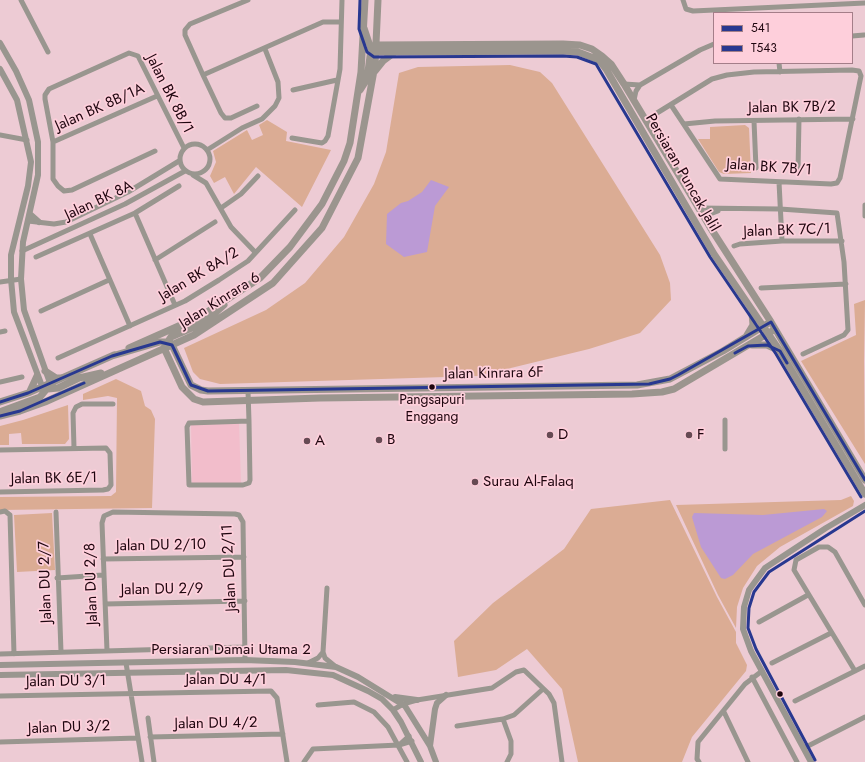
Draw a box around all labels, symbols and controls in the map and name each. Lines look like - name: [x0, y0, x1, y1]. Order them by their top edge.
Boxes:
- legend: [713, 12, 853, 64]
- text: 541: [751, 19, 770, 37]
- text: T543: [751, 39, 777, 57]
- street label: Jalan BK 8B/1: [141, 52, 197, 136]
- street label: Jalan BK 8B/1A: [53, 80, 147, 136]
- street label: Jalan BK 7B/2: [748, 98, 836, 118]
- street label: Persiaran Puncak Jalil: [641, 111, 723, 235]
- street label: Jalan BK 7B/1: [726, 156, 812, 180]
- street label: Jalan BK 8A: [62, 177, 136, 225]
- street label: Jalan BK 7C/1: [743, 220, 831, 242]
- street label: Jalan BK 8A/2: [156, 244, 242, 306]
- street label: Jalan Kinrara 6: [176, 269, 264, 333]
- street label: Jalan Kinrara 6F: [444, 364, 544, 384]
- marker: Pangsapuri Enggang: [427, 382, 437, 392]
- place label: Pangsapuri Enggang: [399, 393, 465, 426]
- place label: D: [558, 426, 568, 444]
- place label: F: [697, 426, 704, 444]
- marker: D: [545, 430, 555, 440]
- marker: F: [684, 430, 694, 440]
- place label: B: [387, 431, 395, 449]
- place label: A: [315, 432, 325, 450]
- marker: B: [374, 435, 384, 445]
- marker: A: [302, 436, 312, 446]
- street label: Jalan BK 6E/1: [11, 469, 97, 489]
- place label: Surau Al-Falaq: [483, 473, 574, 491]
- marker: Surau Al-Falaq: [470, 477, 480, 487]
- street label: Jalan DU 2/11: [219, 524, 241, 612]
- street label: Jalan DU 2/10: [116, 536, 206, 556]
- street label: Jalan DU 2/7: [36, 541, 56, 623]
- street label: Jalan DU 2/8: [82, 543, 102, 625]
- street label: Jalan DU 2/9: [120, 580, 204, 600]
- street label: Persiaran Damai Utama 2: [151, 641, 311, 659]
- street label: Jalan DU 4/1: [185, 671, 267, 689]
- street label: Jalan DU 3/1: [26, 672, 106, 692]
- unlabelled marker: [775, 689, 785, 699]
- street label: Jalan DU 4/2: [174, 714, 258, 734]
- street label: Jalan DU 3/2: [28, 718, 110, 738]

